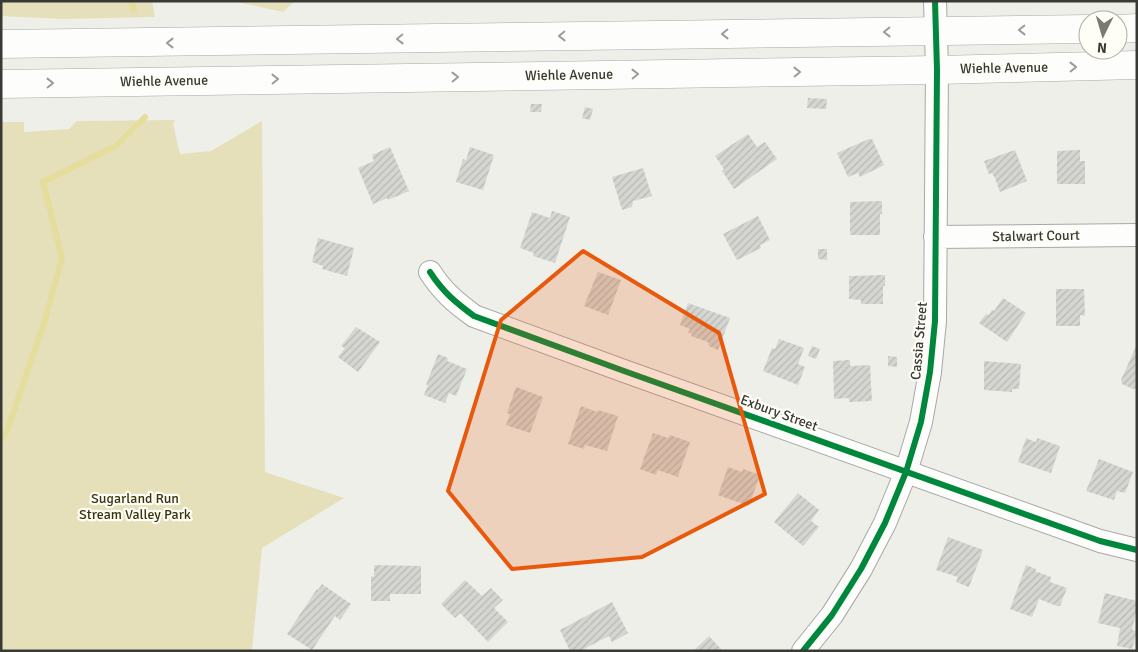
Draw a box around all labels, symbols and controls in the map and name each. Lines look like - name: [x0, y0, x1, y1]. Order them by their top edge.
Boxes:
- north arrow: [1078, 10, 1128, 60]
- one-way arrow: [1018, 25, 1026, 35]
- one-way arrow: [883, 27, 890, 37]
- one-way arrow: [720, 29, 728, 39]
- one-way arrow: [558, 31, 566, 42]
- one-way arrow: [395, 34, 403, 44]
- one-way arrow: [166, 38, 174, 48]
- text: N: [1096, 39, 1108, 56]
- street label: Wiehle Avenue: [960, 59, 1048, 77]
- one-way arrow: [1069, 61, 1077, 72]
- street label: Wiehle Avenue: [525, 66, 613, 84]
- one-way arrow: [794, 67, 802, 77]
- one-way arrow: [632, 69, 639, 79]
- one-way arrow: [451, 71, 459, 82]
- street label: Wiehle Avenue: [120, 72, 208, 90]
- one-way arrow: [272, 74, 279, 84]
- one-way arrow: [46, 78, 54, 88]
- street label: Stalwart Court: [992, 227, 1080, 245]
- street label: Cassia Street: [907, 301, 931, 381]
- street label: Exbury Street: [738, 391, 820, 435]
- park label: Sugarland Run Stream Valley Park: [79, 490, 191, 523]

